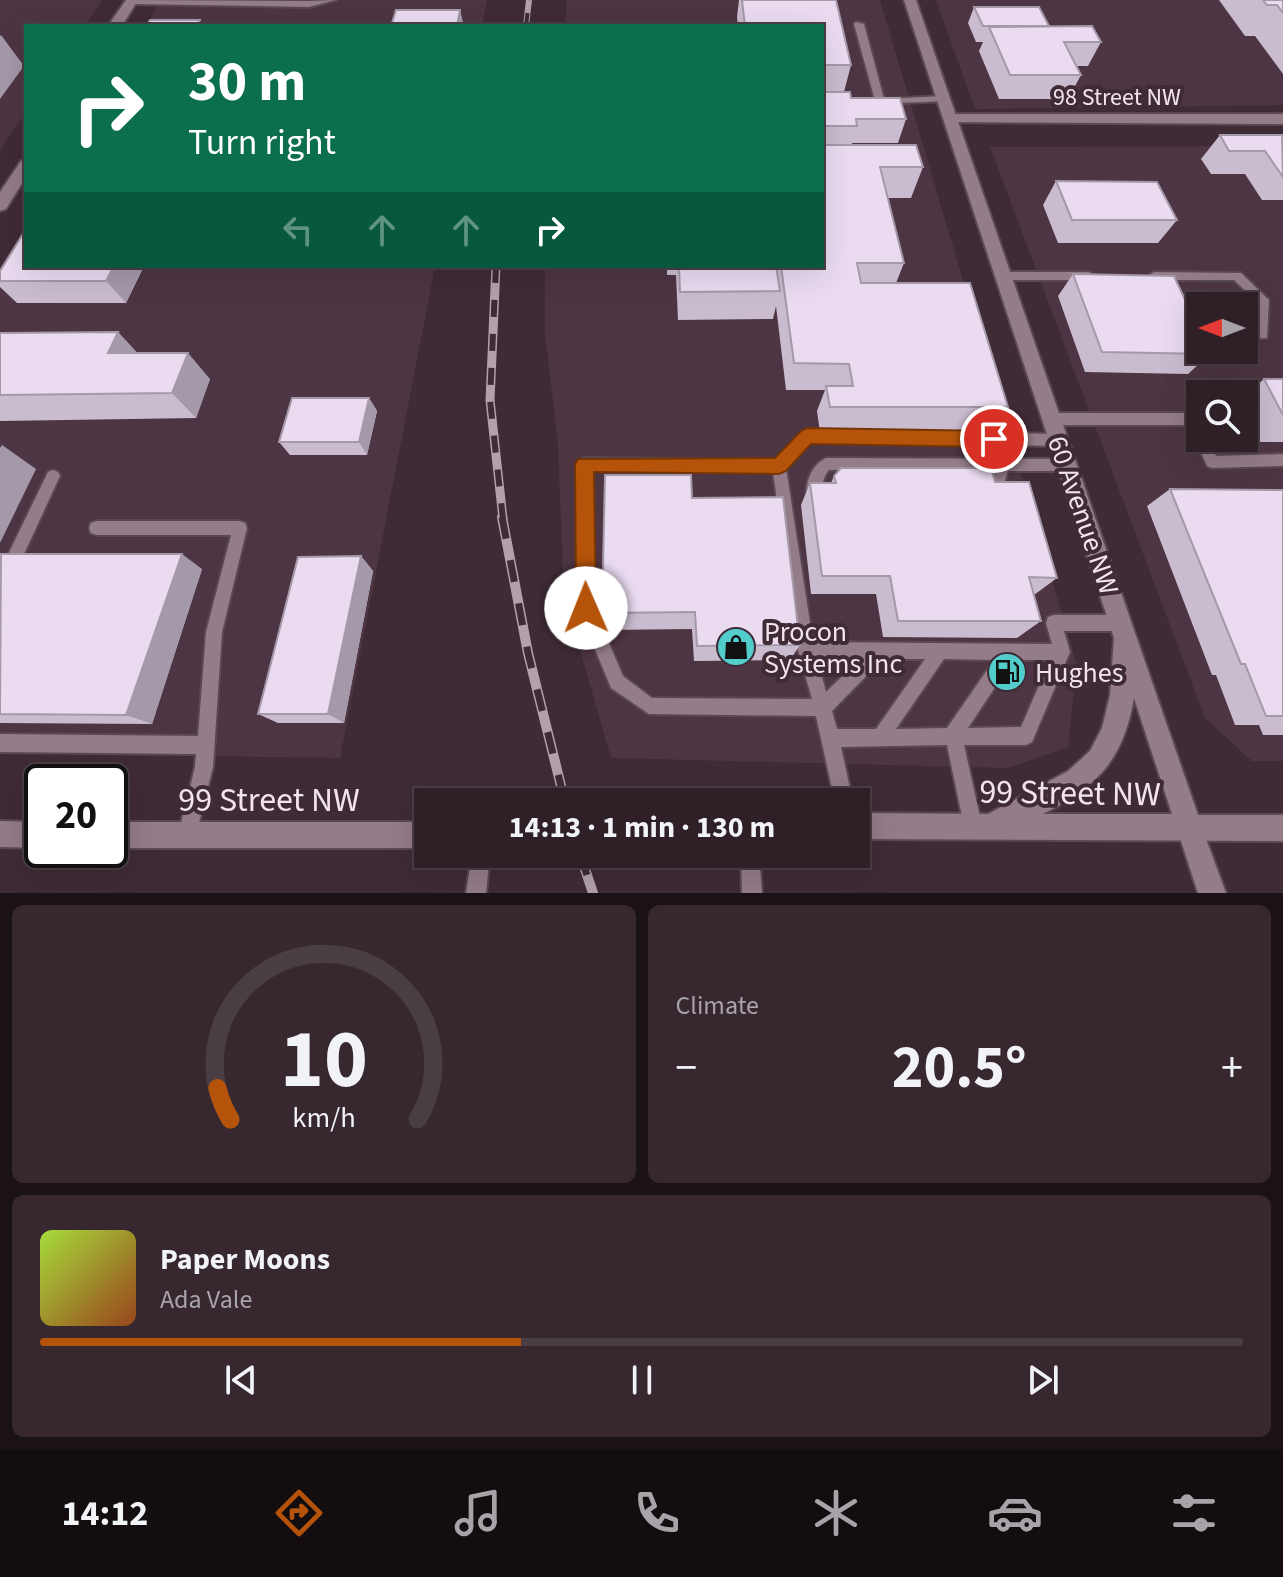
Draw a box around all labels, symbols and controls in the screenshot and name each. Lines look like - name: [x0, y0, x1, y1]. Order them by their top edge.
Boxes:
- text: 30 m: [188, 43, 306, 122]
- icon: right: [56, 56, 160, 160]
- street label: 98 Street NW: [1053, 80, 1181, 115]
- text: Turn right: [188, 117, 336, 168]
- icon: left: [276, 208, 320, 252]
- icon: ahead: [360, 208, 404, 252]
- icon: ahead: [444, 208, 488, 252]
- icon: right: [528, 208, 572, 252]
- north arrow: [1186, 292, 1258, 364]
- map controls: [1186, 292, 1258, 452]
- button: search: [1186, 380, 1258, 452]
- pin: [960, 405, 1028, 473]
- icon: arrive: [972, 417, 1016, 461]
- street label: 60 Avenue NW: [1037, 431, 1129, 600]
- position arrow: [544, 566, 628, 650]
- place label: Procon Systems Inc: [764, 612, 902, 684]
- shop icon: Procon Systems Inc: [715, 626, 757, 668]
- fuel station icon: Hughes: [986, 651, 1028, 693]
- place label: Hughes: [1035, 653, 1123, 693]
- speed limit sign: 20: [24, 764, 128, 868]
- street label: 99 Street NW: [979, 767, 1161, 820]
- street label: 99 Street NW: [178, 776, 360, 825]
- text: 14:13 · 1 min · 130 m: [509, 806, 775, 849]
- text: Climate: [676, 987, 759, 1024]
- text: 10: [280, 1001, 368, 1119]
- text: 20.5°: [892, 1026, 1027, 1111]
- text: −: [676, 1037, 697, 1100]
- text: +: [1221, 1037, 1243, 1100]
- text: km/h: [292, 1098, 355, 1138]
- text: Paper Moons: [160, 1238, 330, 1281]
- text: Ada Vale: [160, 1281, 252, 1318]
- icon: previous: [219, 1358, 263, 1402]
- icon: pause: [620, 1358, 664, 1402]
- icon: next: [1021, 1358, 1065, 1402]
- icon: directions: [271, 1485, 327, 1541]
- icon: music: [450, 1485, 506, 1541]
- icon: phone: [629, 1485, 685, 1541]
- icon: climate: [808, 1485, 864, 1541]
- icon: car: [987, 1485, 1043, 1541]
- icon: filters: [1166, 1485, 1222, 1541]
- text: 14:12: [61, 1488, 148, 1539]

